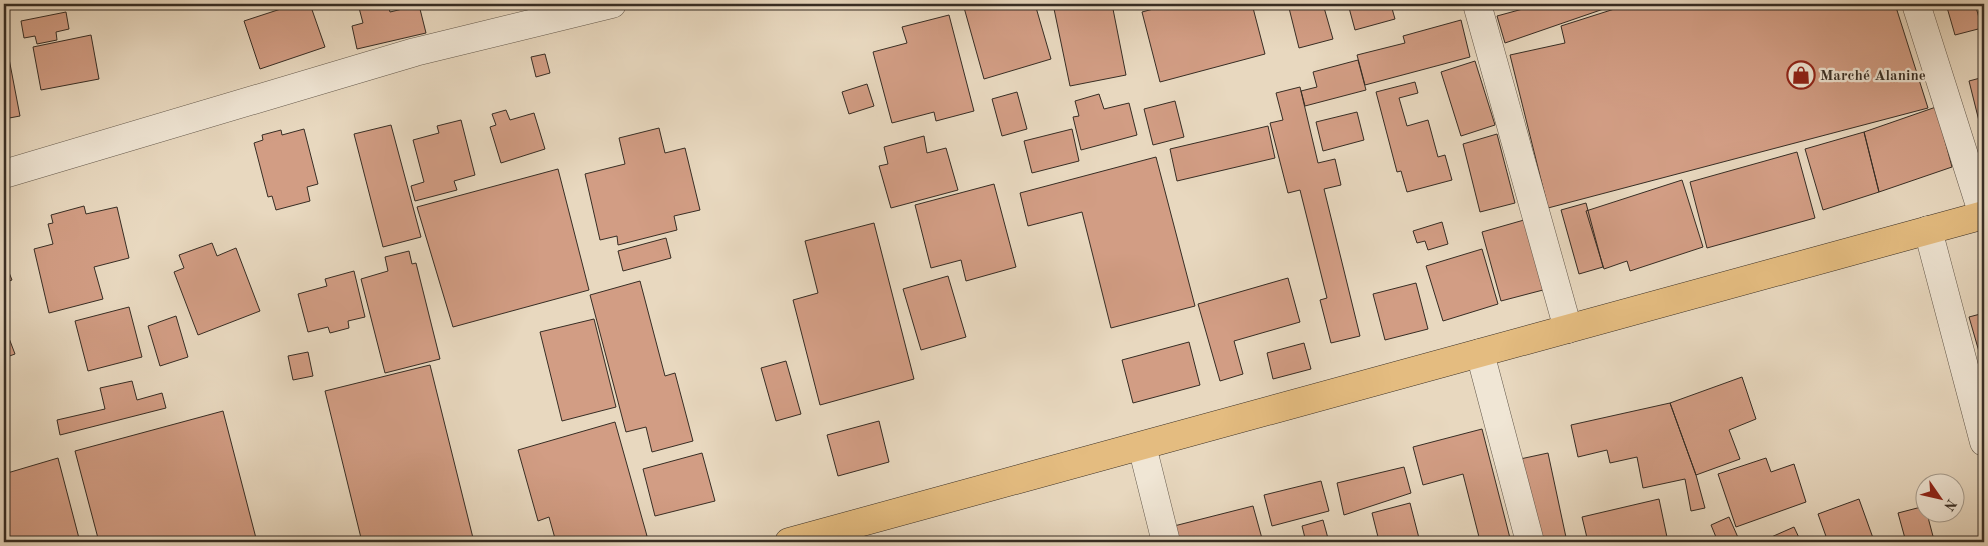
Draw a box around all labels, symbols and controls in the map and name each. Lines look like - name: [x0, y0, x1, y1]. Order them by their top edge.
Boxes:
- shop icon: Marché Alanine: [1786, 60, 1816, 90]
- place label: Marché Alanine: [1820, 69, 1926, 84]
- north arrow: [1916, 474, 1966, 524]
- text: N: [1941, 496, 1959, 513]

